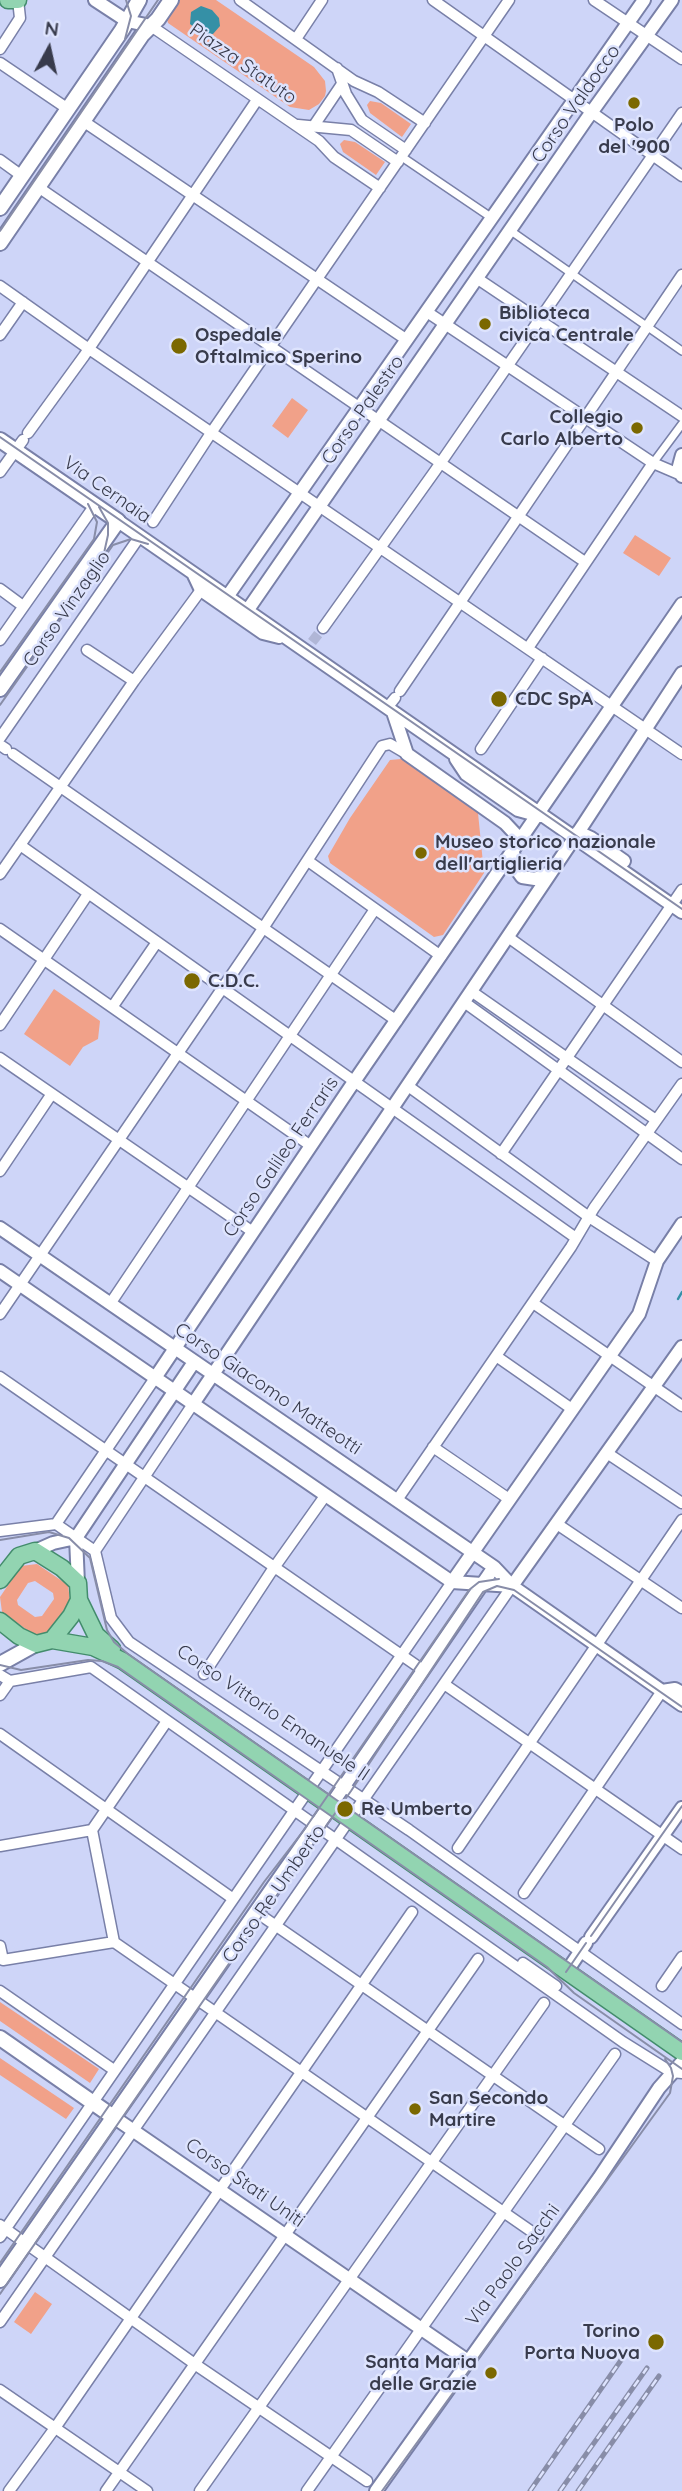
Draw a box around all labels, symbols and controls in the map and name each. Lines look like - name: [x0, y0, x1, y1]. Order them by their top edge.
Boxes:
- north arrow: [14, 14, 84, 84]
- text: N: [43, 15, 61, 41]
- street label: Piazza Statuto: [185, 19, 301, 109]
- street label: Corso Valdocco: [527, 41, 625, 167]
- marker: Polo del '900: [626, 95, 642, 111]
- place label: Polo del '900: [598, 114, 670, 158]
- place label: Biblioteca civica Centrale: [499, 302, 634, 346]
- marker: Biblioteca civica Centrale: [477, 316, 493, 332]
- place label: Ospedale Oftalmico Sperino: [195, 324, 362, 368]
- marker: Ospedale Oftalmico Sperino: [169, 336, 189, 356]
- street label: Corso Palestro: [317, 351, 409, 469]
- place label: Collegio Carlo Alberto: [501, 406, 623, 450]
- marker: Collegio Carlo Alberto: [629, 420, 645, 436]
- street label: Via Cernaia: [59, 451, 155, 529]
- street label: Corso Vinzaglio: [18, 546, 116, 672]
- place label: CDC SpA: [515, 688, 593, 710]
- marker: CDC SpA: [489, 689, 509, 709]
- place label: Museo storico nazionale dell'artiglieria: [435, 831, 656, 875]
- marker: Museo storico nazionale dell'artiglieria: [413, 845, 429, 861]
- place label: C.D.C.: [208, 970, 260, 992]
- marker: C.D.C.: [182, 971, 202, 991]
- street label: Corso Galileo Ferraris: [219, 1072, 343, 1242]
- street label: Corso Giacomo Matteotti: [170, 1318, 366, 1460]
- street label: Corso Vittorio Emanuele II: [172, 1640, 374, 1786]
- place label: Re Umberto: [361, 1798, 472, 1820]
- marker: Re Umberto: [335, 1799, 355, 1819]
- street label: Corso Re Umberto: [218, 1820, 330, 1968]
- place label: San Secondo Martire: [429, 2087, 548, 2131]
- marker: San Secondo Martire: [407, 2101, 423, 2117]
- street label: Corso Stati Uniti: [181, 2133, 309, 2233]
- street label: Via Paolo Sacchi: [461, 2200, 565, 2330]
- place label: Torino Porta Nuova: [524, 2320, 640, 2364]
- marker: Torino Porta Nuova: [646, 2332, 666, 2352]
- place label: Santa Maria delle Grazie: [365, 2351, 477, 2395]
- marker: Santa Maria delle Grazie: [483, 2365, 499, 2381]

